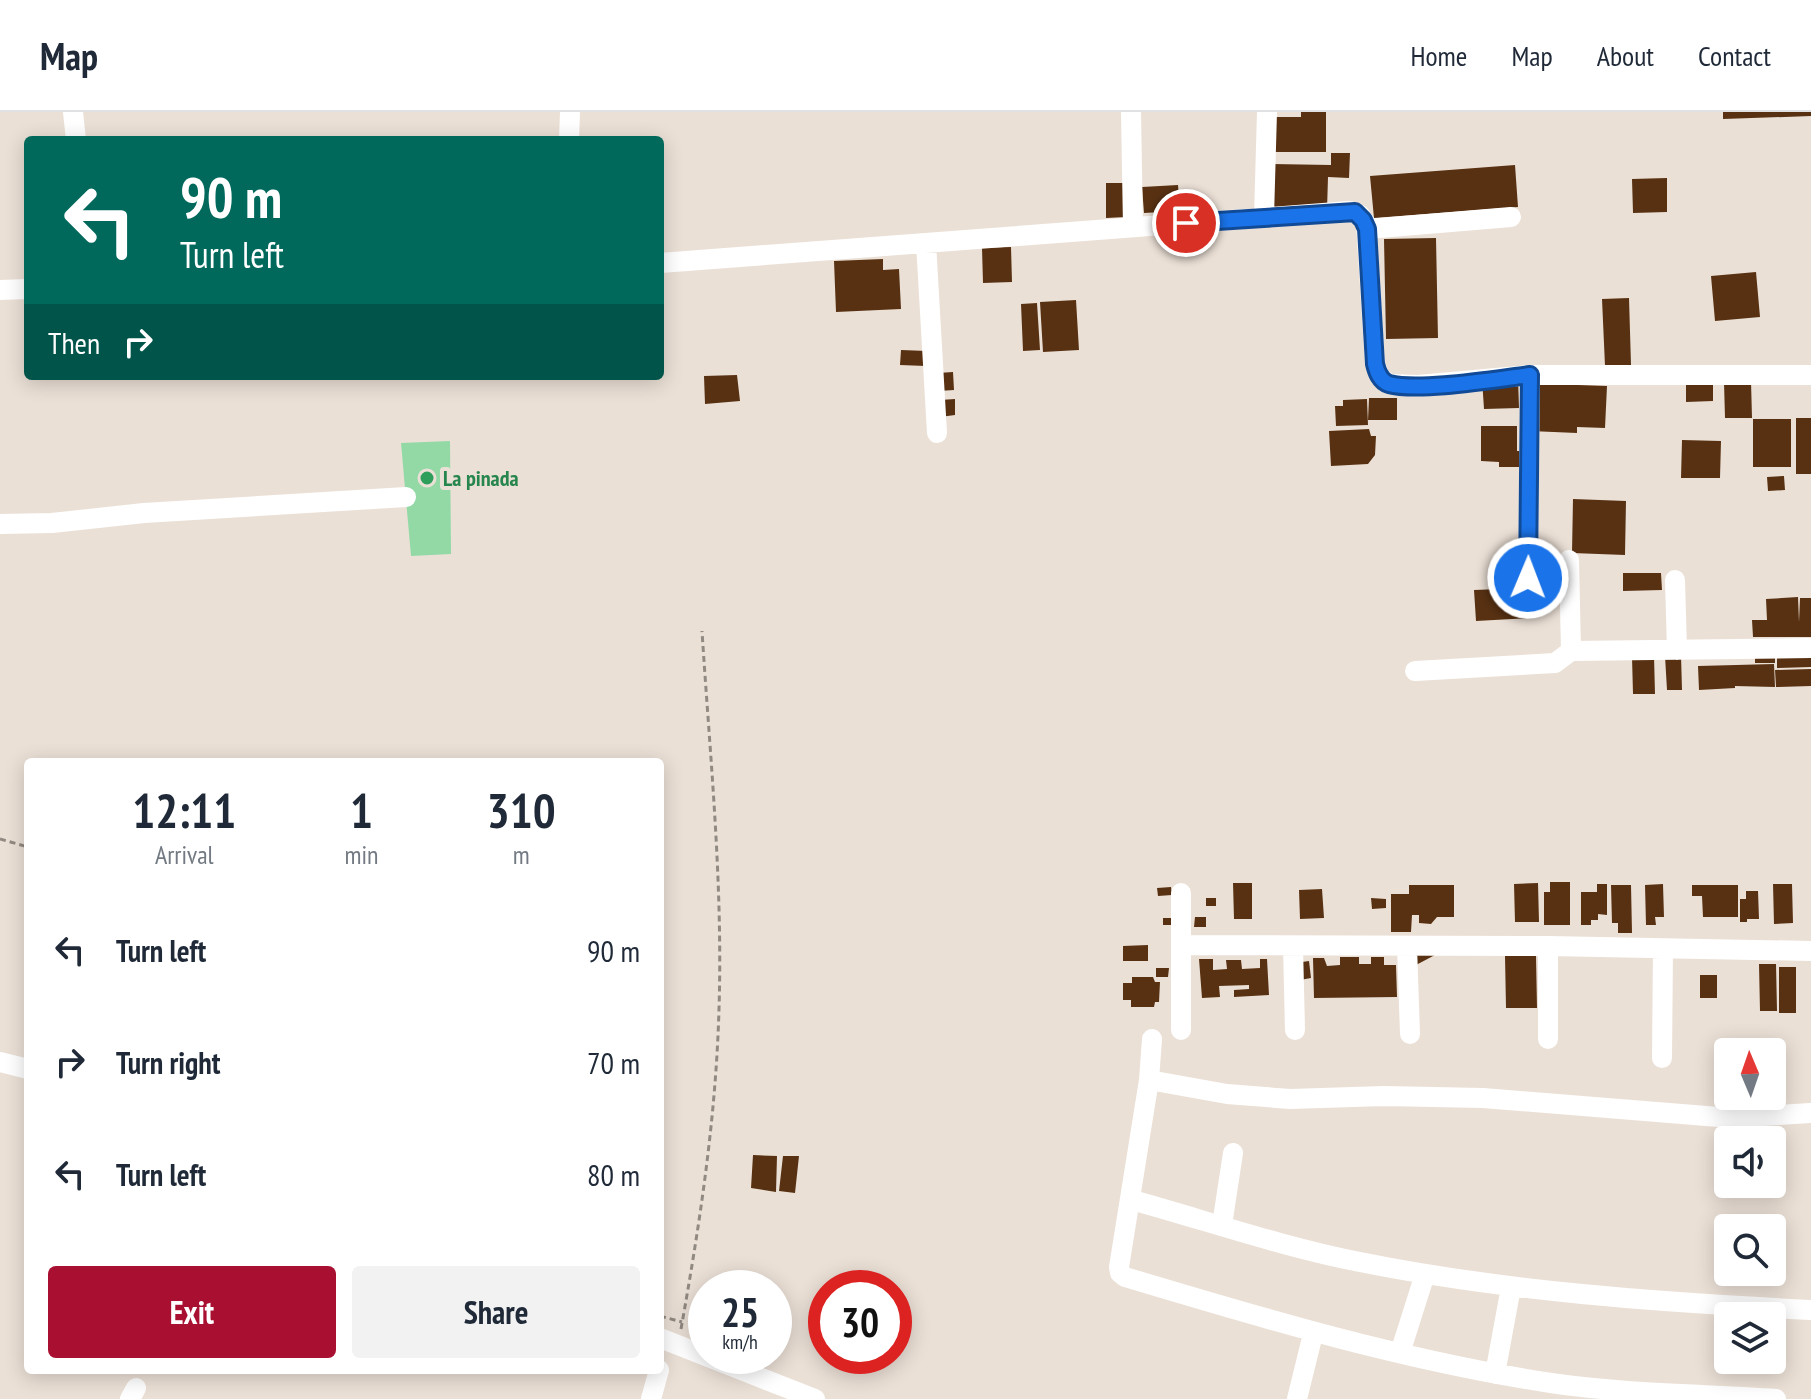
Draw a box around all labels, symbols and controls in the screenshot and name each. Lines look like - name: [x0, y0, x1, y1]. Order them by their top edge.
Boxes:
- text: Map: [40, 31, 98, 80]
- text: Home: [1411, 37, 1467, 74]
- text: Map: [1511, 37, 1553, 74]
- text: About: [1597, 37, 1654, 74]
- text: Contact: [1698, 37, 1771, 74]
- text: 90 m: [180, 161, 282, 233]
- icon: left: [48, 168, 152, 272]
- pin: [1152, 189, 1220, 257]
- icon: arrive: [1164, 201, 1208, 245]
- text: Turn left: [180, 231, 284, 278]
- icon: right: [116, 320, 160, 364]
- text: Then: [48, 323, 100, 362]
- place label: La pinada: [443, 464, 519, 492]
- marker: La pinada: [418, 469, 436, 487]
- position arrow: [1486, 536, 1570, 620]
- text: 12:11: [132, 779, 236, 841]
- text: 1: [350, 779, 373, 841]
- text: 310: [487, 779, 556, 841]
- text: Arrival: [155, 838, 214, 871]
- text: min: [344, 838, 378, 871]
- text: m: [513, 838, 530, 871]
- icon: left: [48, 928, 92, 972]
- text: Turn left: [116, 931, 206, 970]
- text: 90 m: [587, 931, 640, 970]
- north arrow: [1714, 1038, 1786, 1110]
- map controls: [1714, 1038, 1786, 1374]
- icon: right: [48, 1040, 92, 1084]
- text: Turn right: [116, 1043, 220, 1082]
- text: 70 m: [587, 1043, 640, 1082]
- button: sound: [1714, 1126, 1786, 1198]
- icon: left: [48, 1152, 92, 1196]
- text: Turn left: [116, 1155, 206, 1194]
- text: 80 m: [587, 1155, 640, 1194]
- button: search: [1714, 1214, 1786, 1286]
- button: Exit: [48, 1266, 336, 1358]
- button: Share: [352, 1266, 640, 1358]
- speed limit sign: 30: [808, 1270, 912, 1374]
- text: 25: [721, 1286, 759, 1338]
- button: layers: [1714, 1302, 1786, 1374]
- text: km/h: [722, 1329, 758, 1355]

